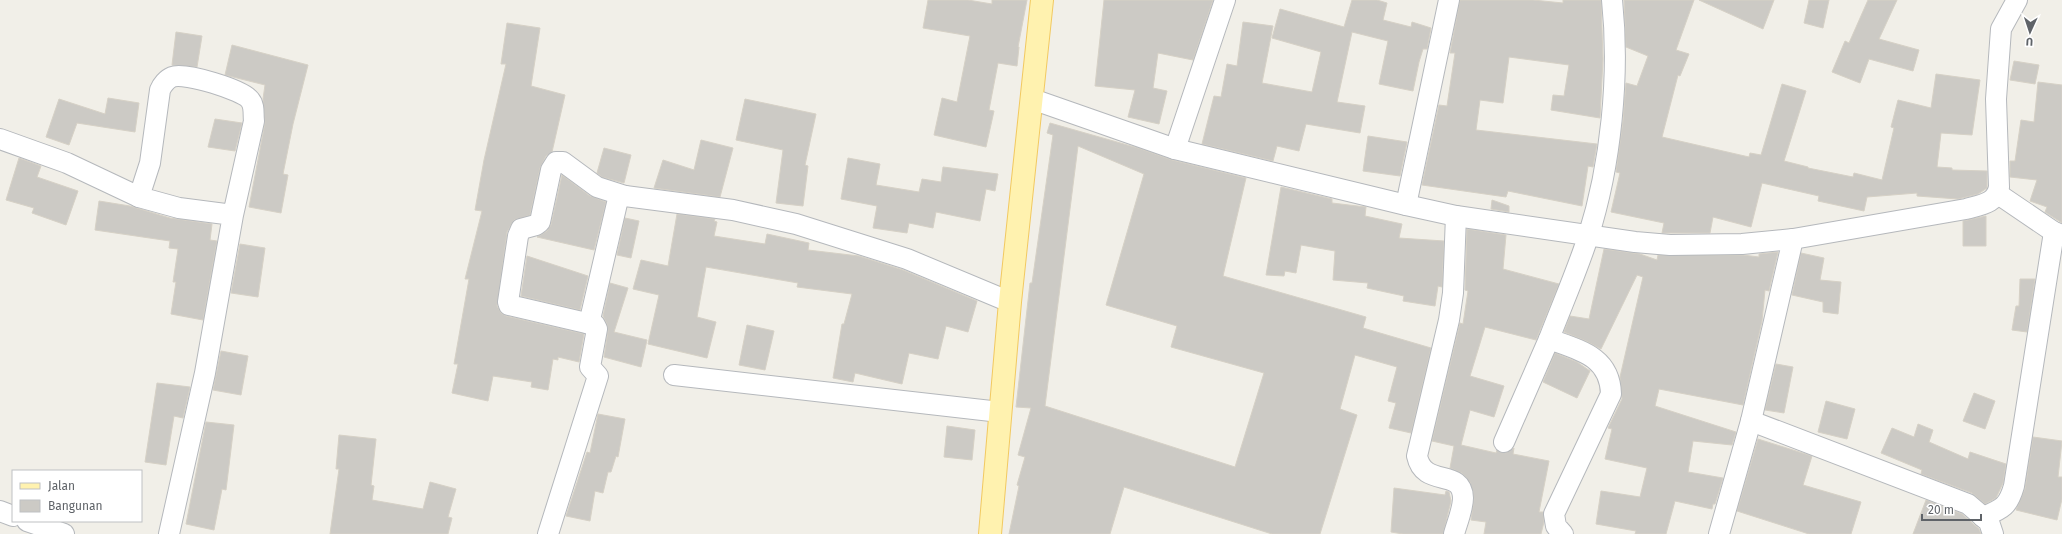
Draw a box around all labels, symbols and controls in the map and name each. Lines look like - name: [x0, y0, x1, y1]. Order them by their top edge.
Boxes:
- north arrow: [2010, 12, 2050, 52]
- text: U: [2026, 35, 2033, 48]
- legend: [12, 470, 142, 522]
- text: Jalan: [48, 479, 75, 493]
- scale bar: [1922, 496, 1981, 522]
- text: Bangunan: [48, 499, 103, 513]
- text: 20 m: [1928, 503, 1954, 517]

